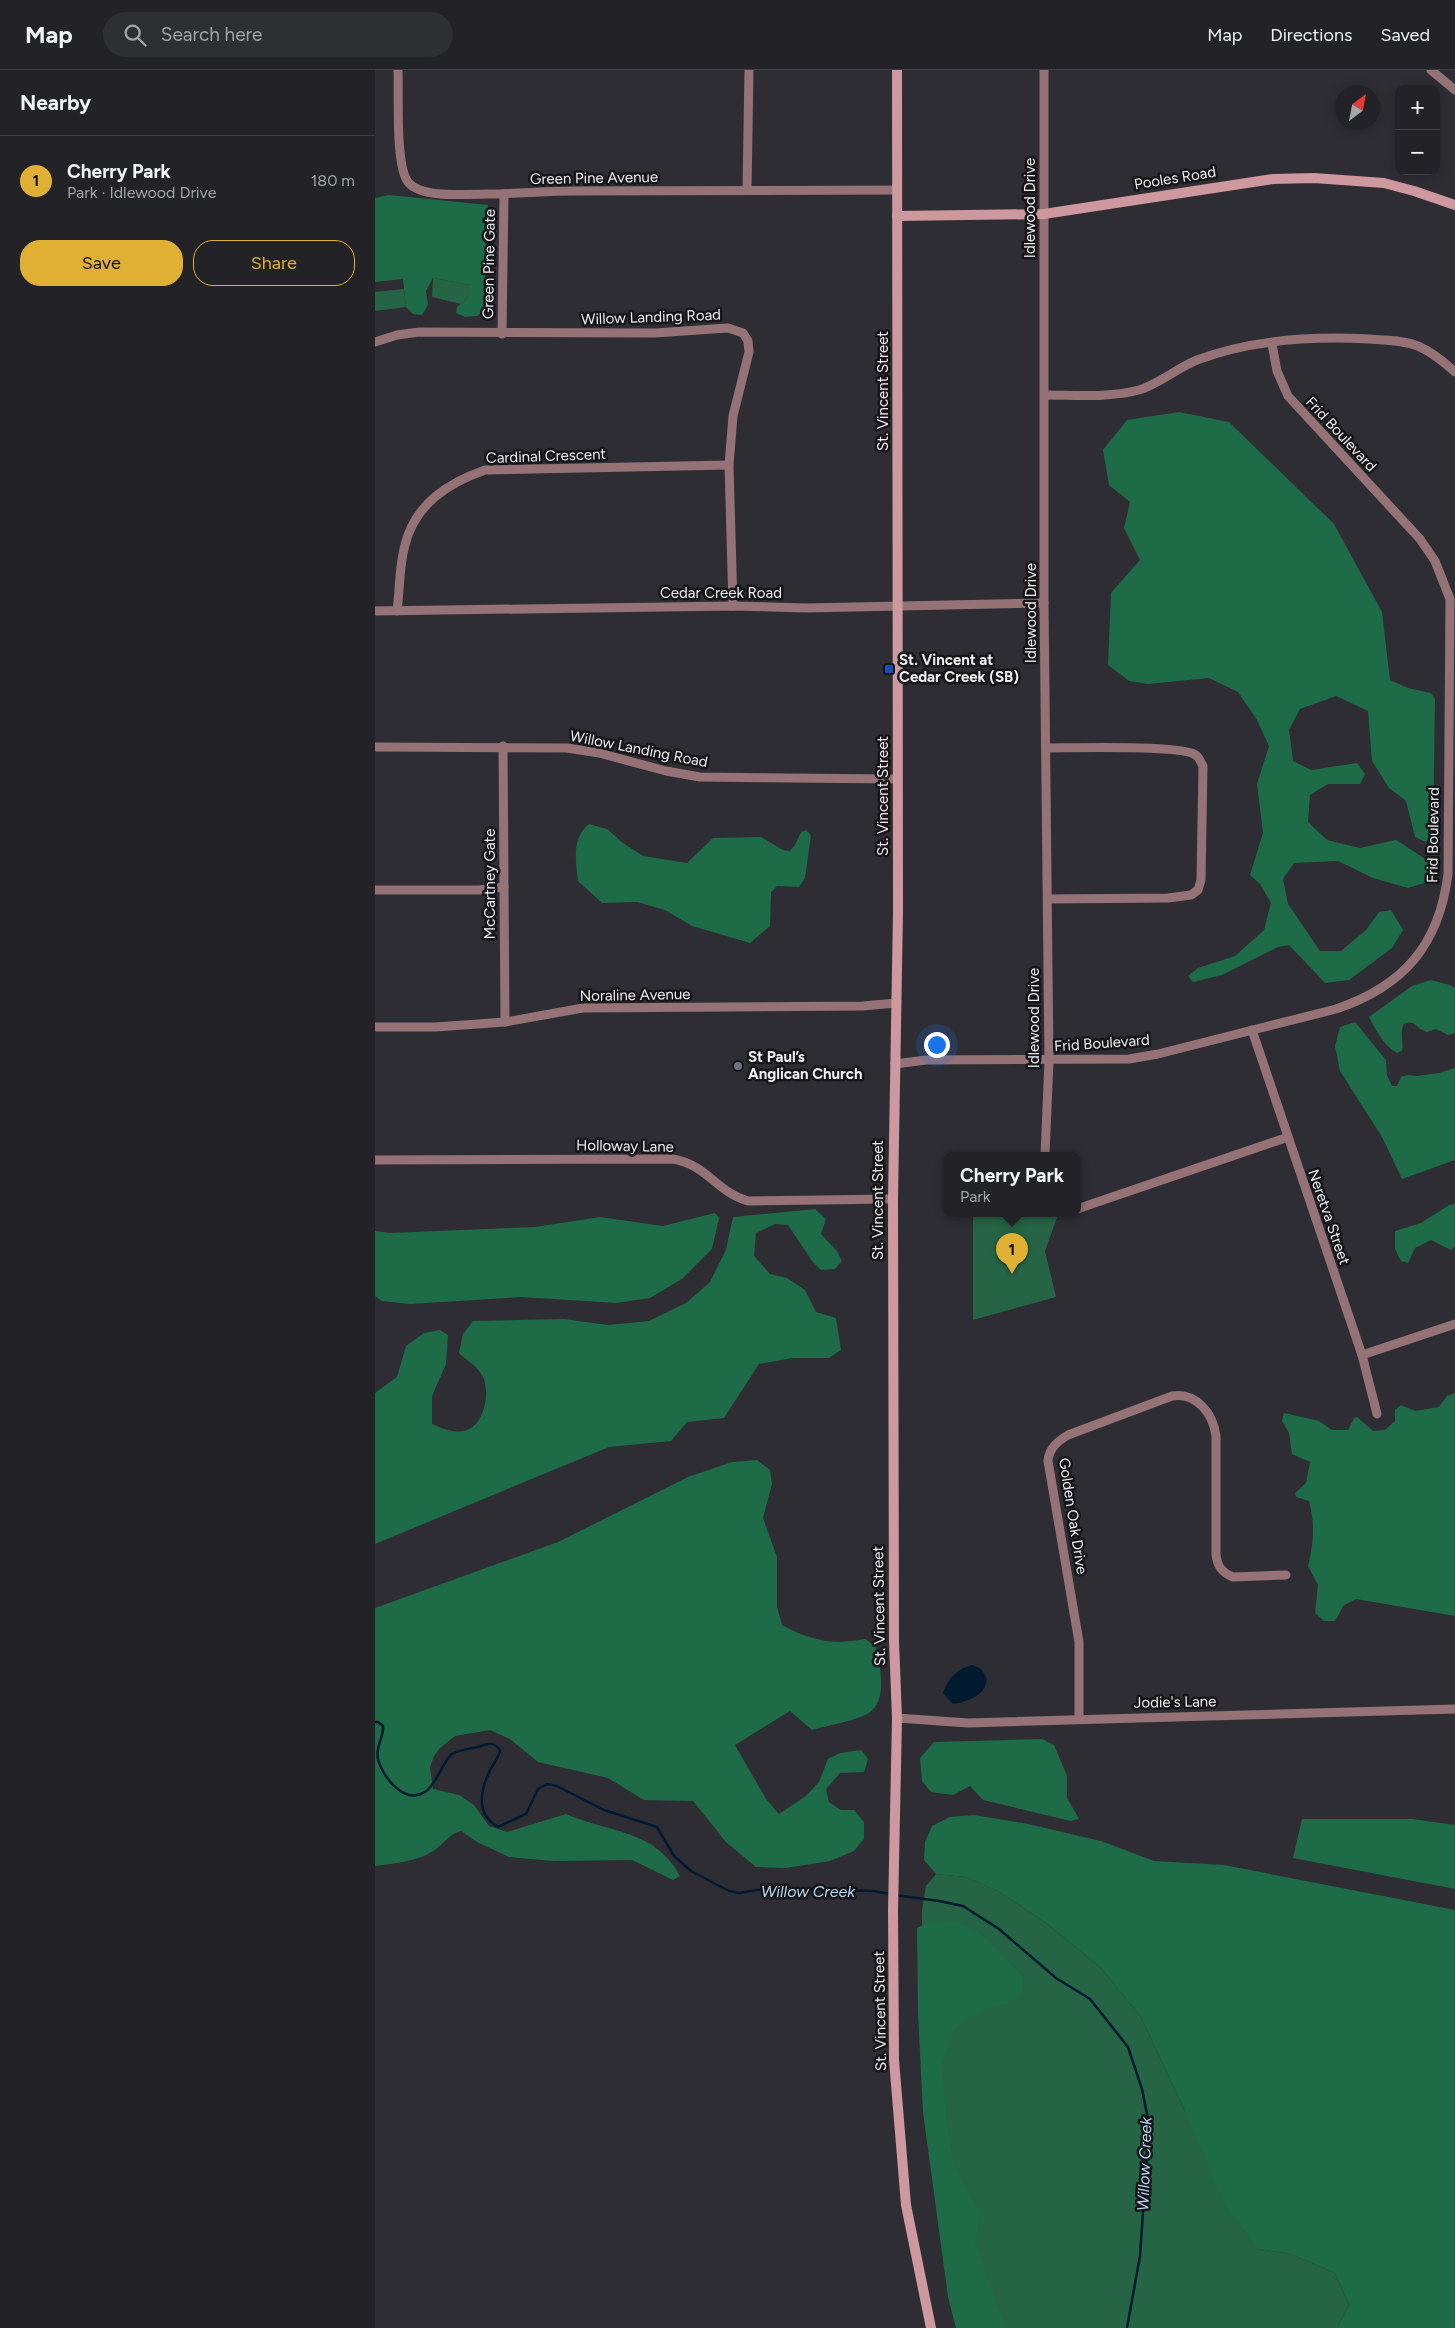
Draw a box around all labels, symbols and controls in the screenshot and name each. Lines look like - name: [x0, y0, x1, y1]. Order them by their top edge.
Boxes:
- search box: [103, 12, 453, 57]
- text: Map: [25, 20, 73, 49]
- icon: search: [121, 21, 149, 49]
- text: Search here: [161, 23, 262, 46]
- text: Map: [1207, 24, 1242, 46]
- text: Directions: [1270, 24, 1352, 46]
- text: Saved: [1380, 24, 1430, 46]
- north arrow: [1335, 85, 1380, 130]
- map controls: [1395, 85, 1440, 175]
- button: +: [1395, 85, 1440, 130]
- text: Nearby: [20, 90, 91, 115]
- button: −: [1395, 130, 1440, 175]
- street label: Idlewood Drive: [1021, 158, 1039, 258]
- text: Cherry Park: [67, 160, 171, 183]
- street label: Pooles Road: [1133, 163, 1217, 193]
- street label: Green Pine Avenue: [530, 168, 658, 188]
- text: 1: [33, 171, 39, 190]
- text: 180 m: [311, 171, 355, 190]
- text: Park · Idlewood Drive: [67, 183, 216, 202]
- street label: Green Pine Gate: [479, 209, 499, 319]
- button: Save: [20, 240, 183, 286]
- button: Share: [193, 240, 355, 286]
- street label: Willow Landing Road: [581, 306, 721, 328]
- street label: St. Vincent Street: [874, 331, 892, 451]
- street label: Frid Boulevard: [1302, 393, 1380, 475]
- street label: Cardinal Crescent: [486, 445, 607, 467]
- street label: Idlewood Drive: [1022, 563, 1040, 663]
- street label: Cedar Creek Road: [660, 584, 782, 602]
- place label: St. Vincent at Cedar Creek (SB): [899, 651, 1019, 686]
- marker: St. Vincent at Cedar Creek (SB): [883, 663, 895, 675]
- street label: Willow Landing Road: [569, 727, 709, 771]
- street label: St. Vincent Street: [874, 736, 892, 856]
- street label: Frid Boulevard: [1423, 787, 1443, 883]
- street label: McCartney Gate: [481, 829, 499, 939]
- street label: Idlewood Drive: [1025, 968, 1043, 1068]
- street label: Noraline Avenue: [579, 985, 691, 1005]
- street label: Frid Boulevard: [1054, 1031, 1150, 1055]
- your location: [924, 1032, 950, 1058]
- place label: St Paul’s Anglican Church: [748, 1048, 863, 1083]
- marker: St Paul’s Anglican Church: [732, 1060, 744, 1072]
- street label: Holloway Lane: [576, 1136, 674, 1156]
- street label: St. Vincent Street: [869, 1140, 887, 1260]
- popup: [943, 1152, 1081, 1217]
- text: Cherry Park: [960, 1164, 1064, 1187]
- street label: Neretva Street: [1304, 1167, 1354, 1267]
- text: Park: [960, 1187, 991, 1206]
- pin: 1: [996, 1233, 1028, 1274]
- street label: Golden Oak Drive: [1055, 1457, 1091, 1575]
- street label: St. Vincent Street: [869, 1546, 889, 1666]
- street label: Jodie's Lane: [1134, 1692, 1216, 1712]
- water label: Willow Creek: [761, 1882, 856, 1901]
- street label: St. Vincent Street: [870, 1951, 890, 2071]
- water label: Willow Creek: [1133, 2115, 1156, 2211]

